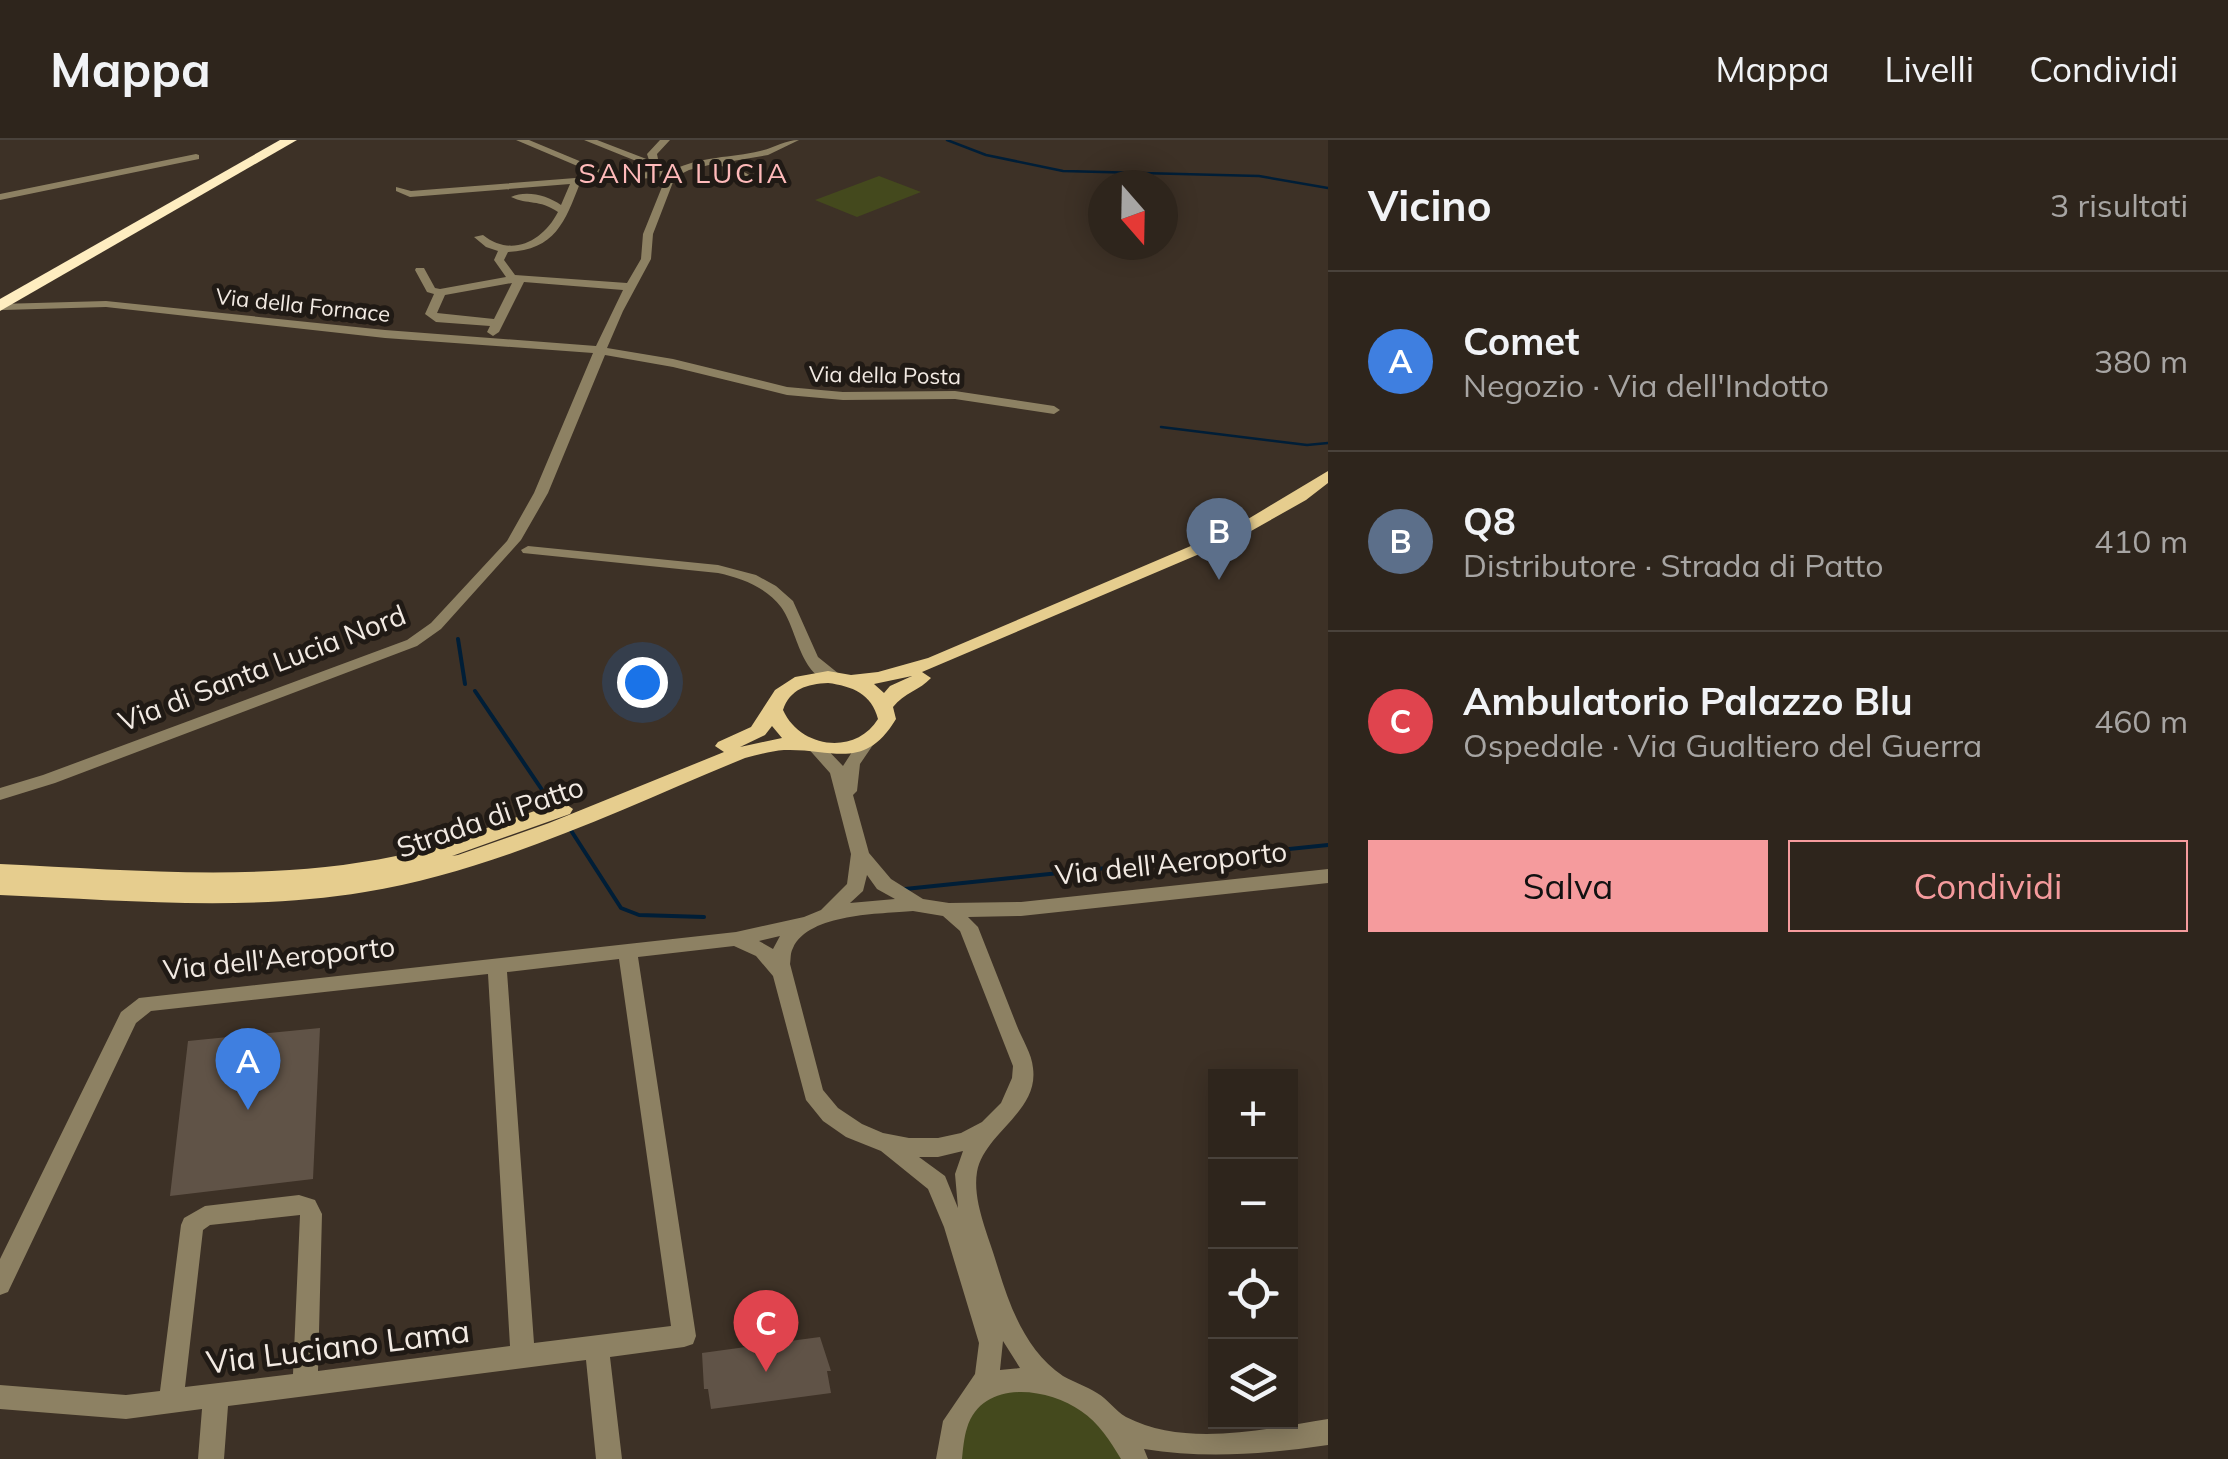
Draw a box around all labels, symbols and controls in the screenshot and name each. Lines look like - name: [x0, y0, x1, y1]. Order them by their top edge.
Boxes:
- text: Mappa: [50, 39, 211, 99]
- text: Mappa: [1715, 47, 1829, 91]
- text: Livelli: [1884, 47, 1974, 91]
- text: Condividi: [2029, 47, 2178, 91]
- district label: SANTA LUCIA: [579, 155, 790, 190]
- north arrow: [1088, 170, 1178, 260]
- text: Vicino: [1368, 179, 1492, 232]
- text: 3 risultati: [2050, 185, 2188, 225]
- street label: Via della Fornace: [214, 282, 392, 328]
- text: Comet: [1463, 317, 1580, 365]
- text: A: [1388, 341, 1413, 381]
- text: 380 m: [2094, 341, 2188, 381]
- street label: Via della Posta: [809, 360, 961, 390]
- text: Negozio · Via dell'Indotto: [1463, 365, 1829, 405]
- text: Q8: [1463, 497, 1516, 545]
- pin: B: [1186, 498, 1252, 580]
- text: B: [1389, 521, 1412, 561]
- text: 410 m: [2094, 521, 2188, 561]
- text: Distributore · Strada di Patto: [1463, 545, 1884, 585]
- street label: Via di Santa Lucia Nord: [113, 597, 411, 739]
- your location: [617, 657, 668, 708]
- text: Ambulatorio Palazzo Blu: [1463, 677, 1913, 725]
- text: C: [1390, 701, 1411, 741]
- text: 460 m: [2094, 701, 2188, 741]
- text: Ospedale · Via Gualtiero del Guerra: [1463, 725, 1982, 765]
- street label: Strada di Patto: [392, 768, 588, 865]
- street label: Via dell'Aeroporto: [1053, 833, 1289, 892]
- button: Salva: [1368, 840, 1768, 932]
- button: Condividi: [1788, 840, 2188, 932]
- street label: Via dell'Aeroporto: [161, 928, 397, 987]
- pin: A: [216, 1028, 280, 1110]
- map controls: [1208, 1069, 1298, 1429]
- button: +: [1208, 1069, 1298, 1159]
- button: −: [1208, 1159, 1298, 1249]
- button: locate: [1208, 1249, 1298, 1339]
- pin: C: [734, 1290, 798, 1372]
- street label: Via Luciano Lama: [204, 1310, 472, 1382]
- button: layers: [1208, 1339, 1298, 1429]

